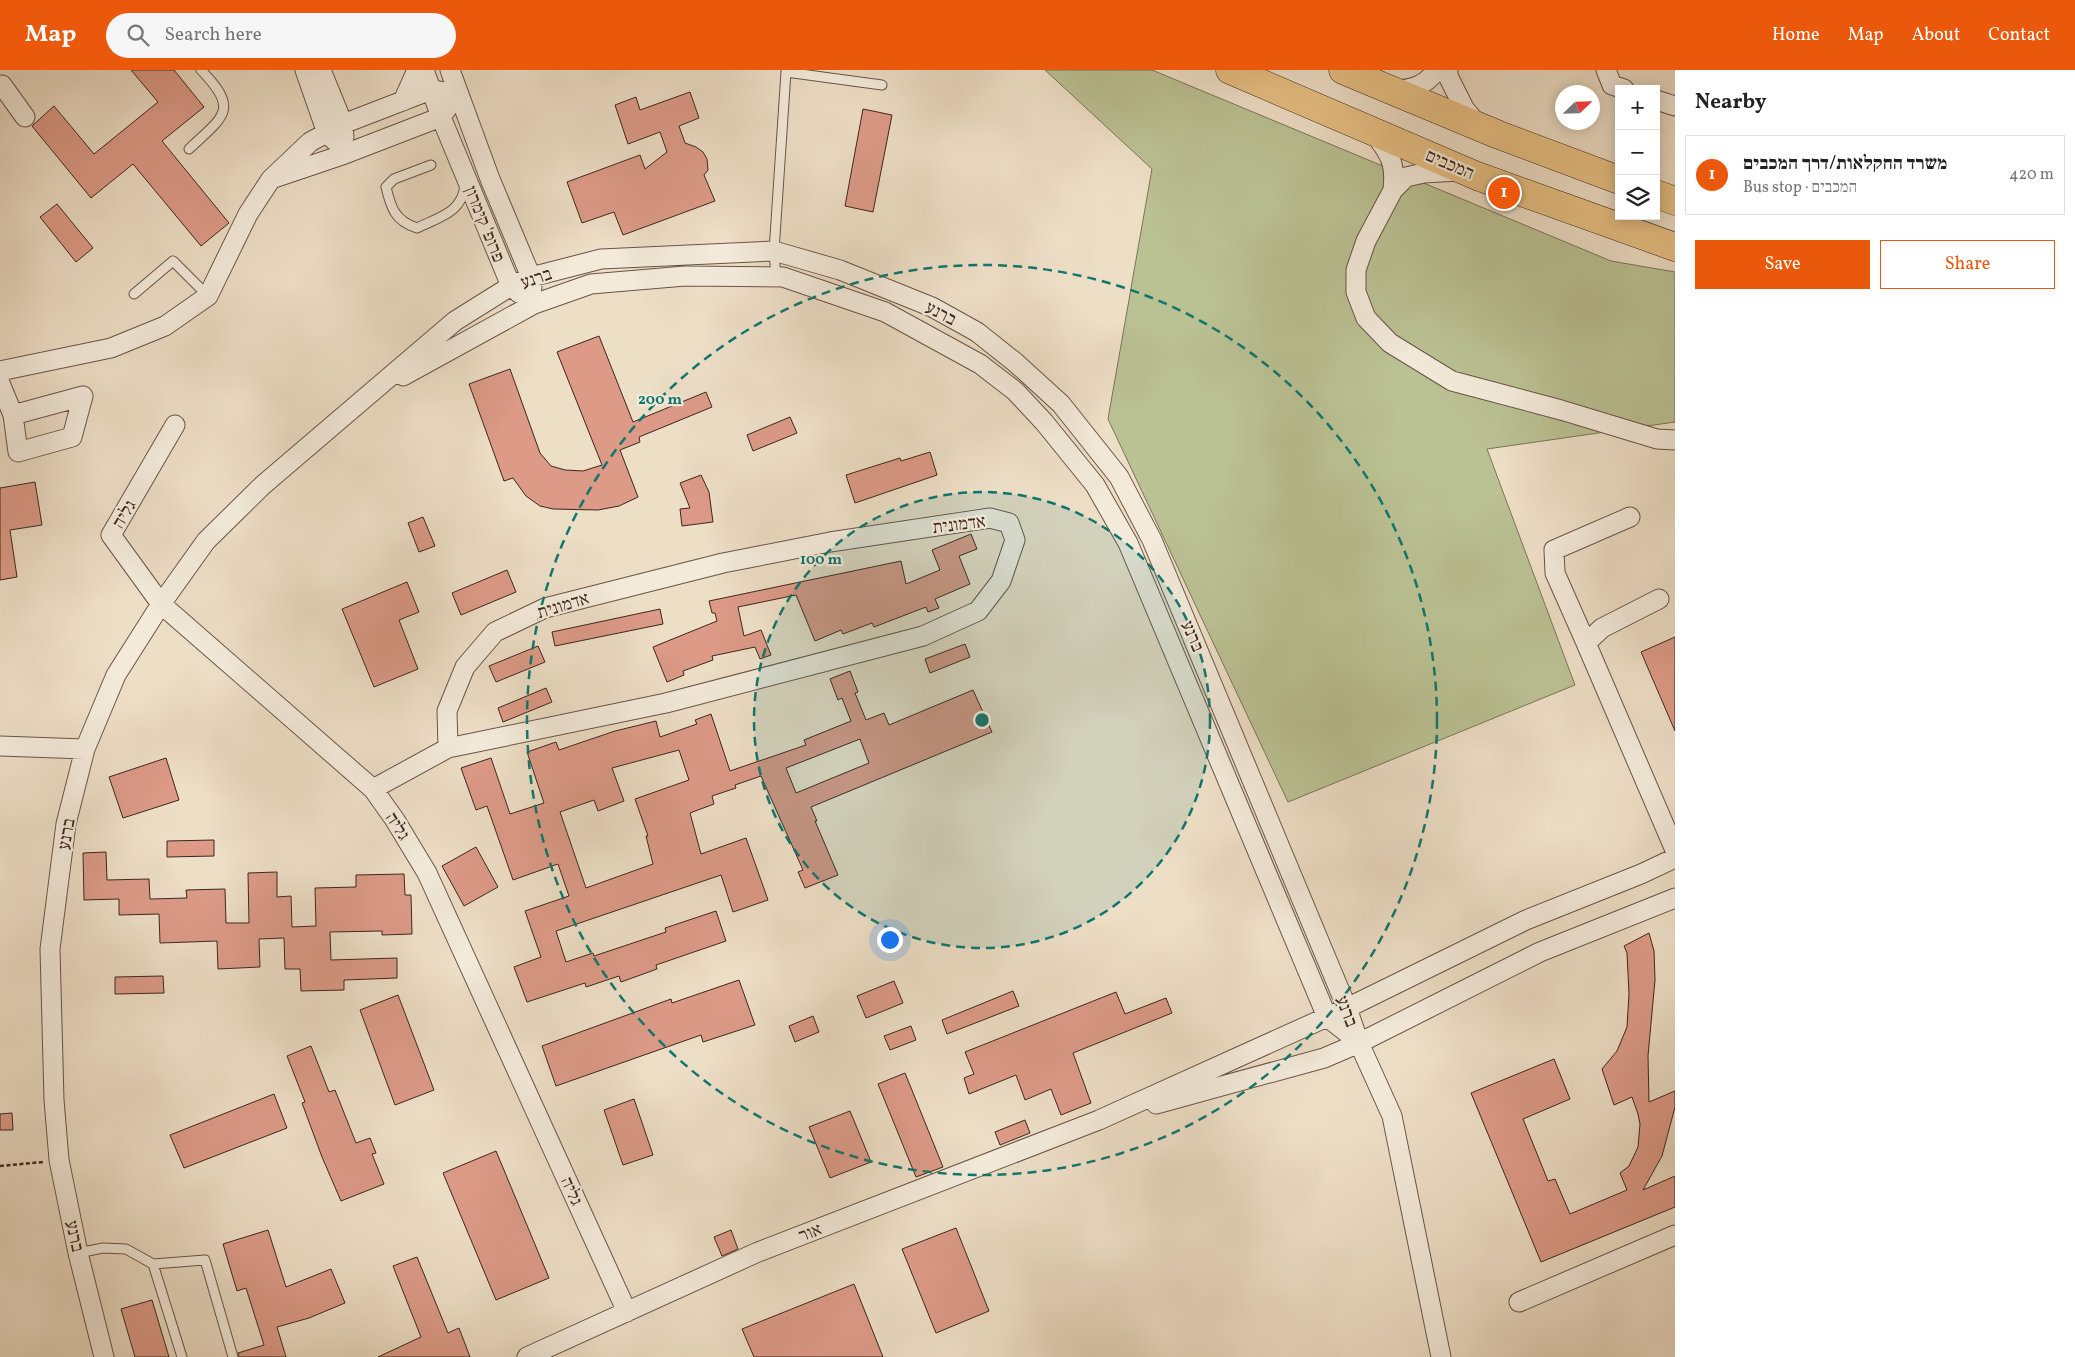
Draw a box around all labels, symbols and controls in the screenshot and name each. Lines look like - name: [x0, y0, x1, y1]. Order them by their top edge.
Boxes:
- search box: [106, 13, 456, 58]
- text: Map: [25, 18, 76, 52]
- icon: search: [124, 21, 152, 49]
- text: Search here: [164, 22, 262, 48]
- text: Home: [1772, 23, 1820, 48]
- text: Map: [1848, 23, 1884, 48]
- text: About: [1912, 23, 1960, 48]
- text: Contact: [1988, 23, 2050, 48]
- north arrow: [1555, 85, 1600, 130]
- map controls: [1615, 85, 1660, 220]
- button: +: [1615, 85, 1660, 130]
- text: Nearby: [1695, 88, 1766, 117]
- button: −: [1615, 130, 1660, 175]
- street label: המכבים: [1421, 144, 1478, 187]
- text: משרד החקלאות/דרך המכבים: [1743, 151, 1947, 177]
- text: 1: [1709, 164, 1715, 186]
- text: 420 m: [2009, 164, 2054, 186]
- pin: 1: [1488, 174, 1520, 212]
- button: layers: [1615, 175, 1660, 220]
- text: Bus stop · המכבים: [1743, 177, 1857, 199]
- street label: פרופ' קימרון: [457, 183, 510, 266]
- button: Save: [1695, 240, 1870, 289]
- button: Share: [1880, 240, 2055, 289]
- street label: ברנע: [517, 262, 556, 296]
- street label: ברנע: [920, 296, 960, 333]
- text: 200 m: [638, 390, 682, 411]
- street label: גליה: [107, 496, 144, 534]
- street label: אדמונית: [931, 510, 987, 541]
- text: 100 m: [800, 550, 843, 571]
- street label: אדמונית: [534, 587, 593, 626]
- street label: ברנע: [1174, 617, 1209, 656]
- centre of rings: [973, 711, 991, 729]
- street label: גליה: [378, 808, 415, 846]
- street label: ברנע: [52, 816, 83, 852]
- your location: [877, 927, 903, 953]
- street label: ברנע: [1328, 992, 1363, 1031]
- street label: גליה: [553, 1173, 588, 1210]
- street label: ברנע: [58, 1218, 89, 1255]
- street label: אור: [795, 1218, 826, 1249]

